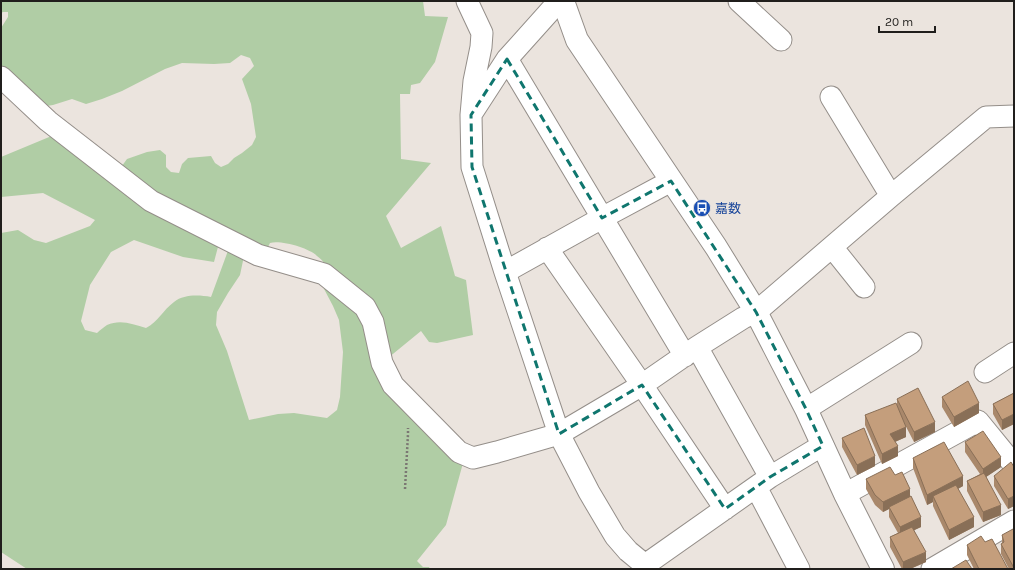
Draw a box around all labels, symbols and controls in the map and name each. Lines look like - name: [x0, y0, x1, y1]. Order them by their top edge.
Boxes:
- scale bar: [879, 8, 935, 34]
- text: 20 m: [885, 15, 913, 29]
- bus stop icon: 嘉数: [692, 198, 712, 218]
- place label: 嘉数: [715, 201, 741, 216]

